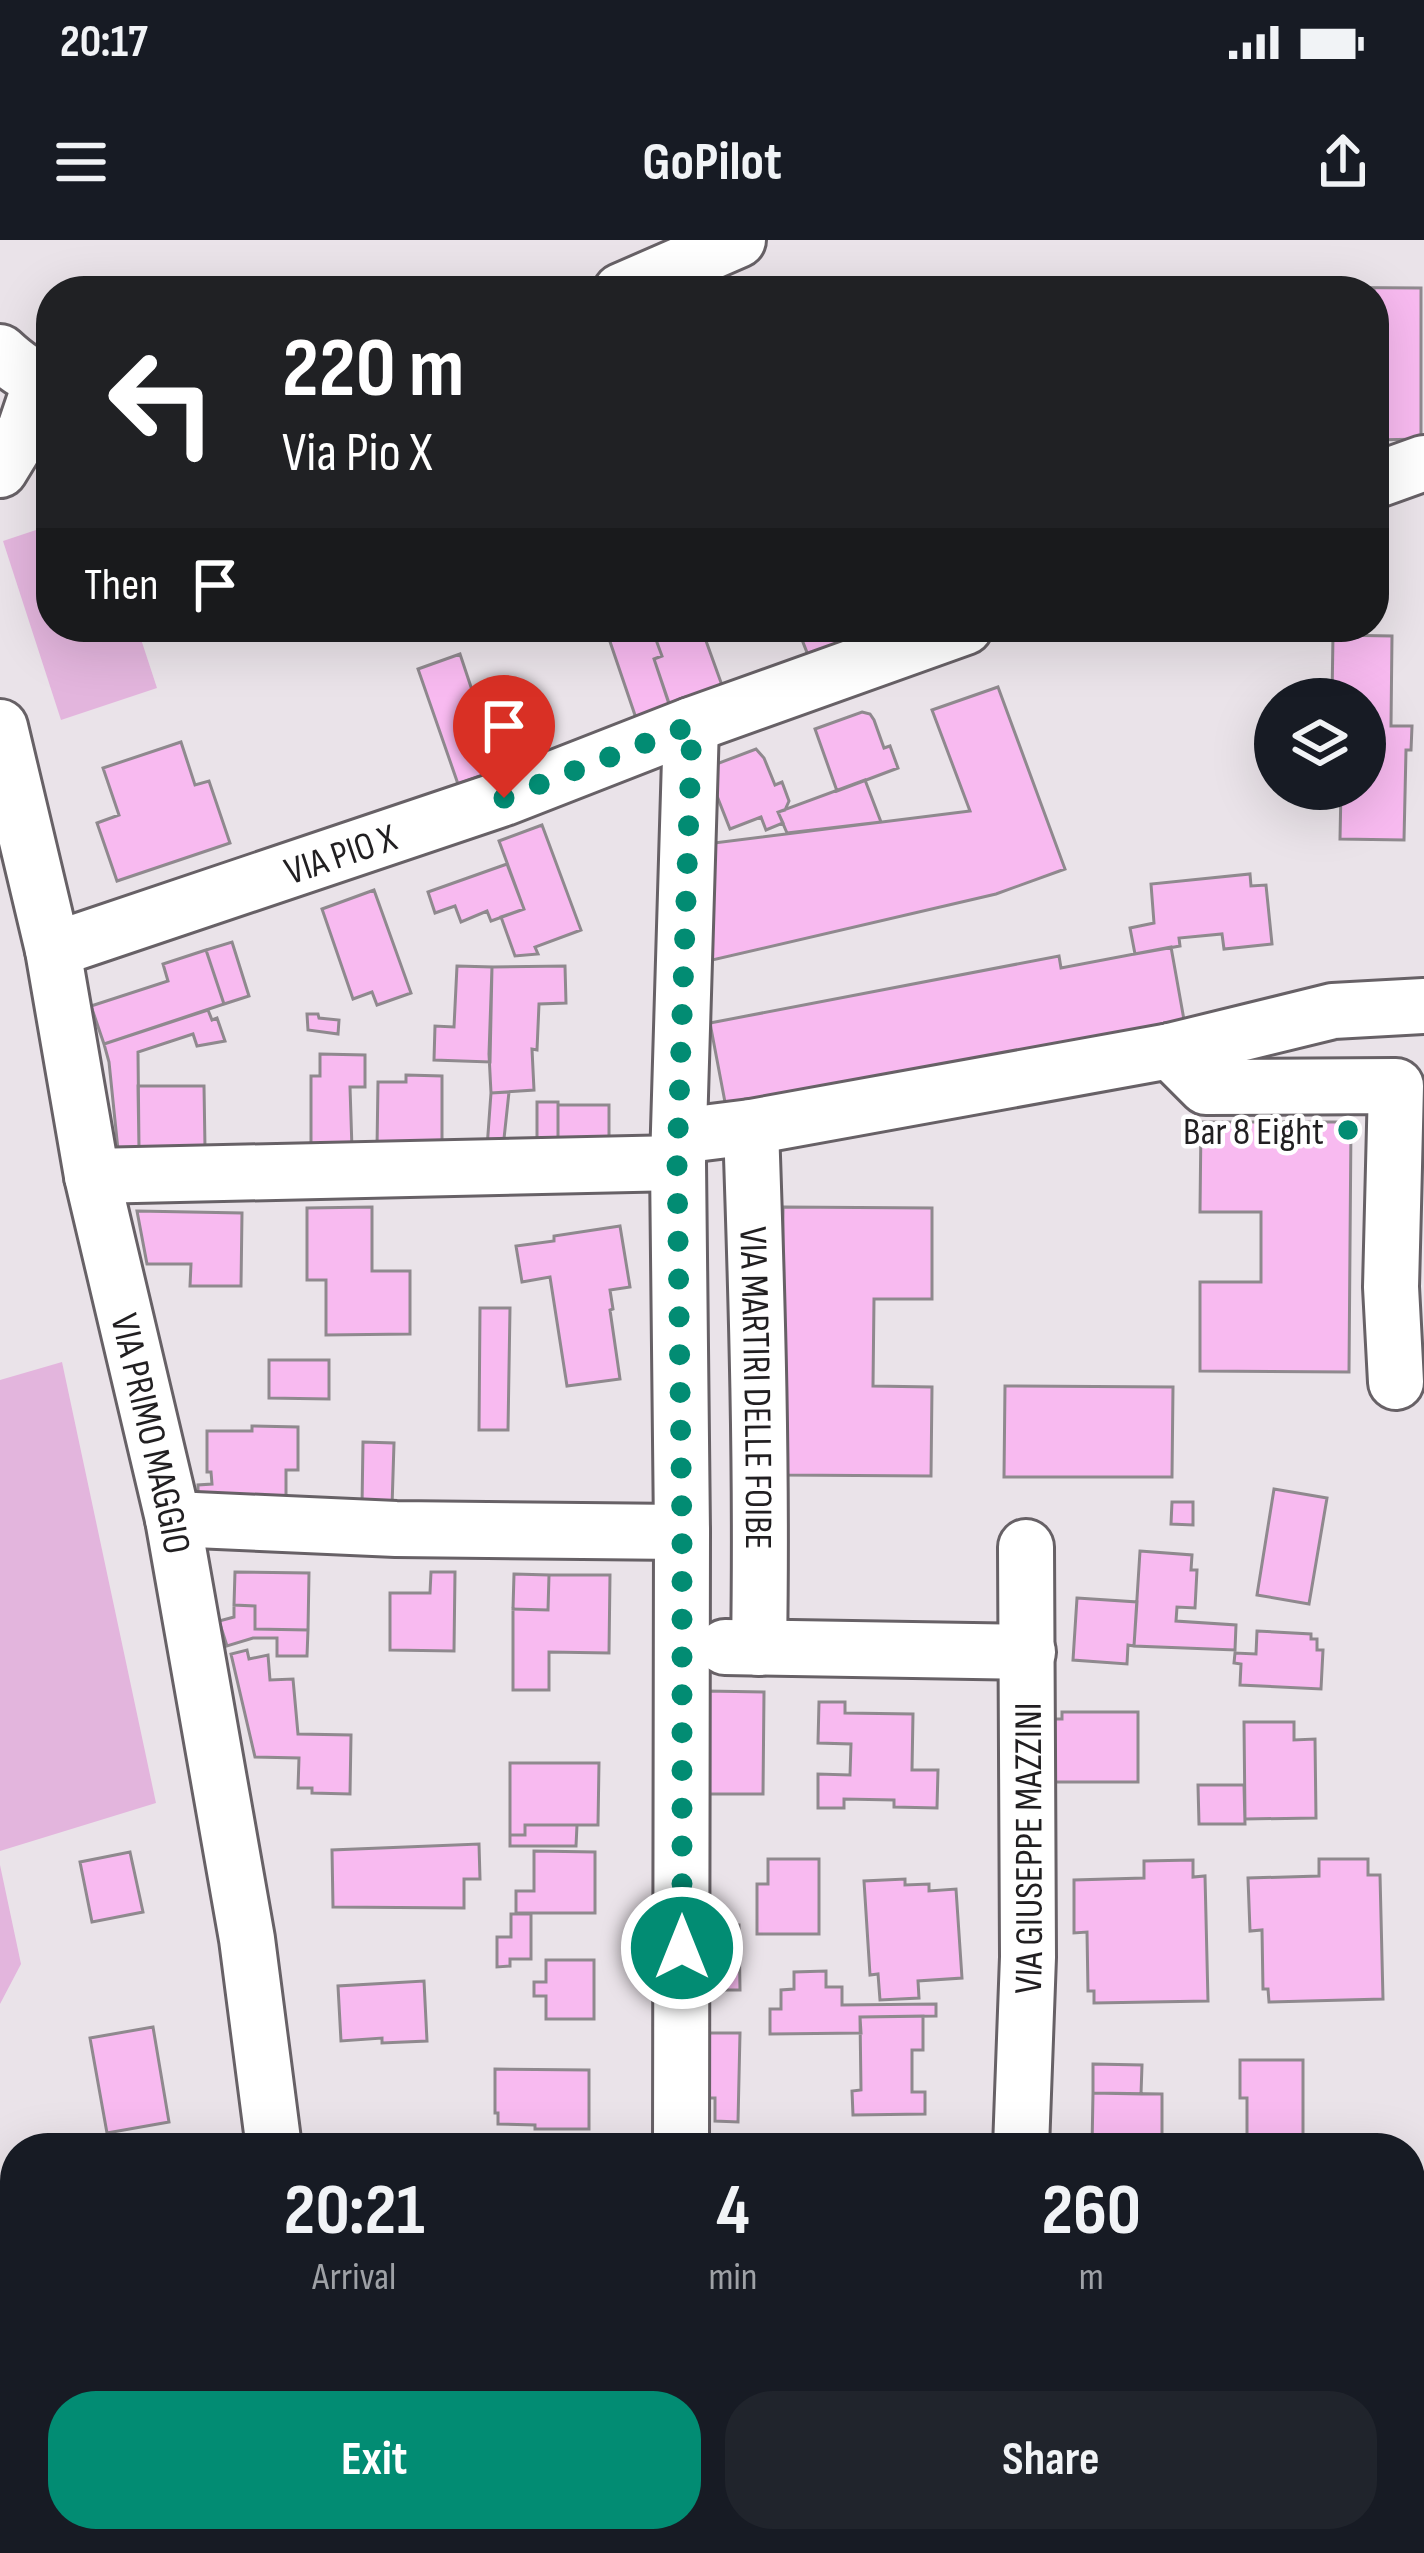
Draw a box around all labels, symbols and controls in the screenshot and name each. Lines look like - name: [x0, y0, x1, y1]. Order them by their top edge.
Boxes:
- text: 20:17: [60, 15, 148, 70]
- icon: menu: [48, 129, 114, 195]
- icon: share: [1310, 129, 1376, 195]
- text: GoPilot: [642, 130, 782, 195]
- text: 220 m: [282, 319, 464, 420]
- icon: left: [84, 324, 240, 480]
- text: Via Pio X: [282, 421, 432, 486]
- icon: arrive: [182, 552, 248, 618]
- text: Then: [84, 558, 158, 613]
- pin: [453, 675, 555, 798]
- map controls: [1254, 678, 1386, 810]
- button: layers: [1254, 678, 1386, 810]
- icon: arrive: [471, 693, 537, 759]
- street label: VIA PIO X: [279, 815, 403, 896]
- place label: Bar 8 Eight: [1183, 1109, 1324, 1156]
- marker: Bar 8 Eight: [1335, 1117, 1361, 1143]
- street label: VIA MARTIRI DELLE FOIBE: [728, 1226, 781, 1550]
- street label: VIA PRIMO MAGGIO: [99, 1309, 200, 1558]
- street label: VIA GIUSEPPE MAZZINI: [1006, 1702, 1054, 1995]
- position arrow: [619, 1885, 745, 2011]
- text: 20:21: [284, 2168, 425, 2255]
- text: 4: [716, 2168, 750, 2255]
- text: 260: [1041, 2168, 1141, 2255]
- text: Arrival: [312, 2254, 396, 2301]
- text: min: [709, 2254, 758, 2301]
- text: m: [1079, 2254, 1104, 2301]
- button: Exit: [48, 2391, 701, 2529]
- button: Share: [725, 2391, 1377, 2529]

